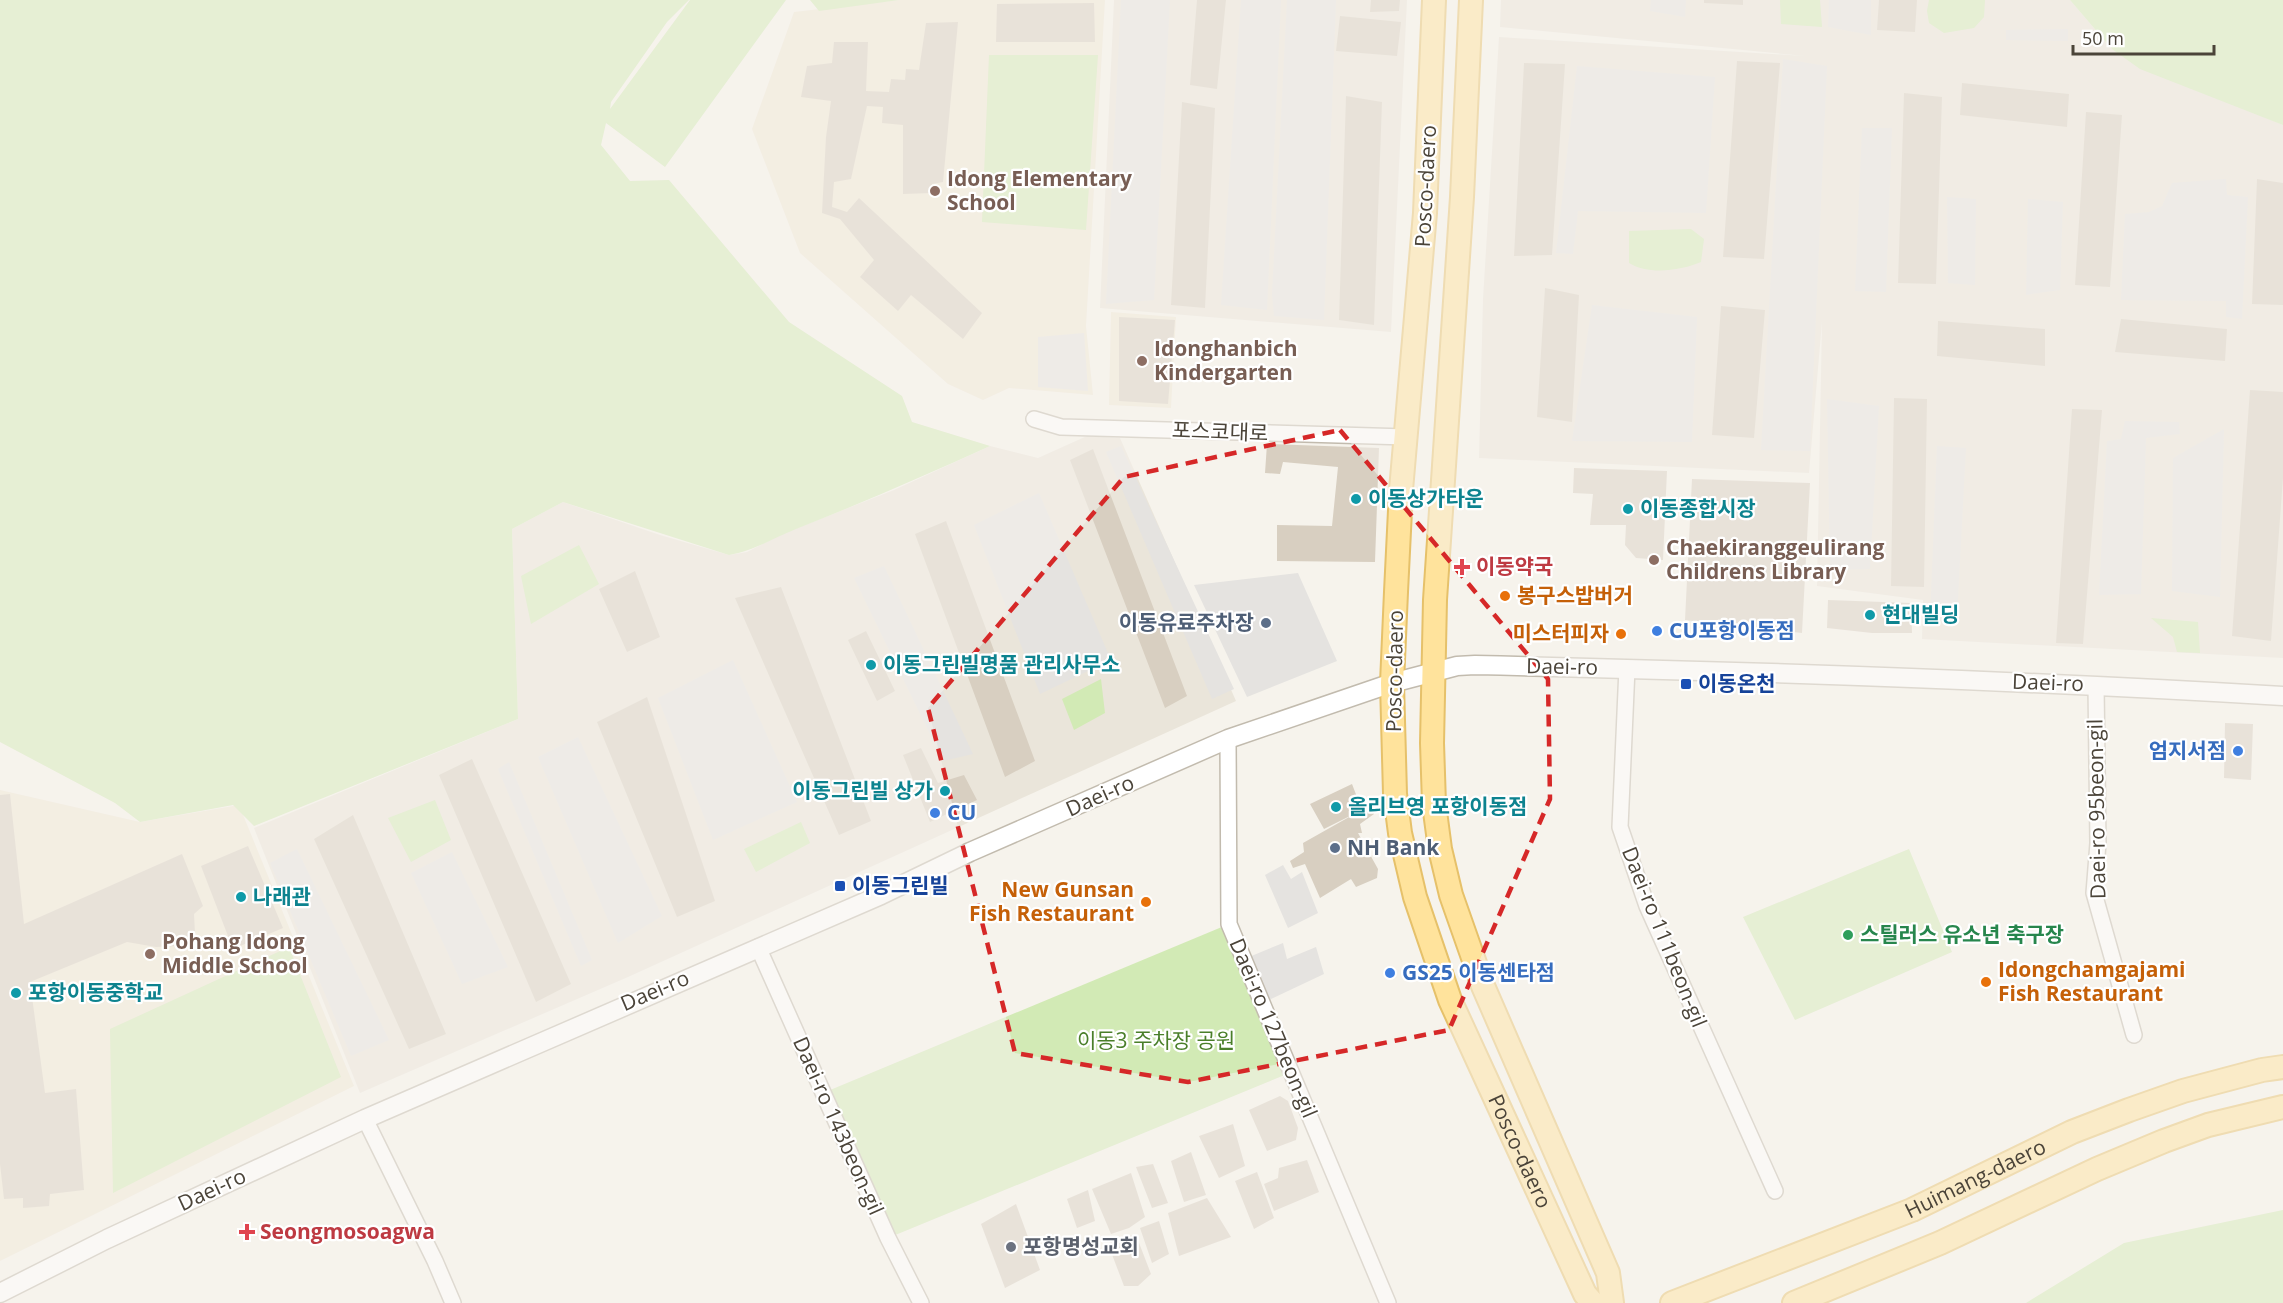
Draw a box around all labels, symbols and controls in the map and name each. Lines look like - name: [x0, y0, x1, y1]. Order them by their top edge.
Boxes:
- scale bar: [2073, 18, 2214, 56]
- text: 50 m: [2082, 26, 2124, 50]
- street label: Posco-daero: [1408, 124, 1442, 248]
- place label: Idong Elementary School: [947, 164, 1132, 216]
- marker: Idong Elementary School: [928, 184, 942, 198]
- place label: Idonghanbich Kindergarten: [1154, 334, 1298, 386]
- marker: Idonghanbich Kindergarten: [1135, 354, 1149, 368]
- street label: 포스코대로: [1171, 415, 1269, 447]
- place label: 이동상가타운: [1368, 484, 1484, 512]
- marker: 이동상가타운: [1349, 492, 1363, 506]
- place label: 이동종합시장: [1640, 494, 1756, 522]
- marker: 이동종합시장: [1621, 502, 1635, 516]
- place label: Chaekiranggeulirang Childrens Library: [1666, 533, 1885, 585]
- place label: 이동약국: [1476, 552, 1553, 580]
- marker: Chaekiranggeulirang Childrens Library: [1647, 553, 1661, 567]
- marker: 이동약국: [1453, 558, 1471, 576]
- place label: 봉구스밥버거: [1517, 581, 1633, 609]
- marker: 봉구스밥버거: [1498, 589, 1512, 603]
- place label: 현대빌딩: [1882, 600, 1959, 628]
- place label: 이동유료주차장: [1119, 608, 1254, 636]
- marker: 현대빌딩: [1863, 608, 1877, 622]
- street label: Posco-daero: [1379, 610, 1409, 732]
- marker: 이동유료주차장: [1259, 616, 1273, 630]
- place label: CU포항이동점: [1669, 616, 1795, 644]
- place label: 미스터피자: [1512, 619, 1609, 647]
- marker: CU포항이동점: [1650, 624, 1664, 638]
- marker: 미스터피자: [1614, 627, 1628, 641]
- place label: 이동그린빌명품 관리사무소: [883, 650, 1120, 678]
- street label: Daei-ro: [1526, 651, 1598, 681]
- marker: 이동그린빌명품 관리사무소: [864, 658, 878, 672]
- street label: Daei-ro: [2012, 667, 2084, 697]
- place label: 이동온천: [1698, 669, 1775, 697]
- marker: 이동온천: [1679, 677, 1693, 691]
- street label: Daei-ro 95beon-gil: [2080, 719, 2112, 899]
- place label: 엄지서점: [2149, 736, 2226, 764]
- marker: 엄지서점: [2231, 744, 2245, 758]
- street label: Daei-ro: [1061, 768, 1138, 823]
- place label: 이동그린빌 상가: [792, 776, 933, 804]
- marker: 이동그린빌 상가: [938, 784, 952, 798]
- place label: 올리브영 포항이동점: [1348, 792, 1527, 820]
- place label: CU: [947, 798, 976, 826]
- marker: 올리브영 포항이동점: [1329, 800, 1343, 814]
- marker: CU: [928, 806, 942, 820]
- place label: NH Bank: [1347, 833, 1440, 861]
- marker: NH Bank: [1328, 841, 1342, 855]
- street label: Daei-ro 111beon-gil: [1616, 842, 1714, 1031]
- place label: 이동그린빌: [852, 871, 949, 899]
- place label: New Gunsan Fish Restaurant: [969, 875, 1134, 927]
- marker: 이동그린빌: [833, 879, 847, 893]
- place label: 나래관: [253, 882, 311, 910]
- marker: 나래관: [234, 890, 248, 904]
- marker: New Gunsan Fish Restaurant: [1139, 895, 1153, 909]
- place label: 스틸러스 유소년 축구장: [1860, 920, 2064, 948]
- place label: Pohang Idong Middle School: [162, 927, 308, 979]
- marker: 스틸러스 유소년 축구장: [1841, 928, 1855, 942]
- street label: Daei-ro 127beon-gil: [1223, 934, 1324, 1122]
- marker: Pohang Idong Middle School: [143, 947, 157, 961]
- place label: Idongchamgajami Fish Restaurant: [1998, 955, 2185, 1007]
- place label: GS25 이동센타점: [1402, 958, 1555, 986]
- street label: Daei-ro: [616, 963, 693, 1017]
- marker: GS25 이동센타점: [1383, 966, 1397, 980]
- marker: Idongchamgajami Fish Restaurant: [1979, 975, 1993, 989]
- place label: 포항이동중학교: [28, 978, 163, 1006]
- marker: 포항이동중학교: [9, 986, 23, 1000]
- park label: 이동3 주차장 공원: [1077, 1026, 1235, 1054]
- street label: Daei-ro 143beon-gil: [787, 1032, 891, 1219]
- street label: Posco-daero: [1482, 1090, 1559, 1212]
- street label: Huimang-daero: [1900, 1132, 2050, 1224]
- street label: Daei-ro: [173, 1161, 250, 1217]
- place label: Seongmosoagwa: [260, 1217, 435, 1245]
- marker: Seongmosoagwa: [238, 1223, 256, 1241]
- place label: 포항명성교회: [1023, 1232, 1139, 1260]
- marker: 포항명성교회: [1004, 1240, 1018, 1254]

